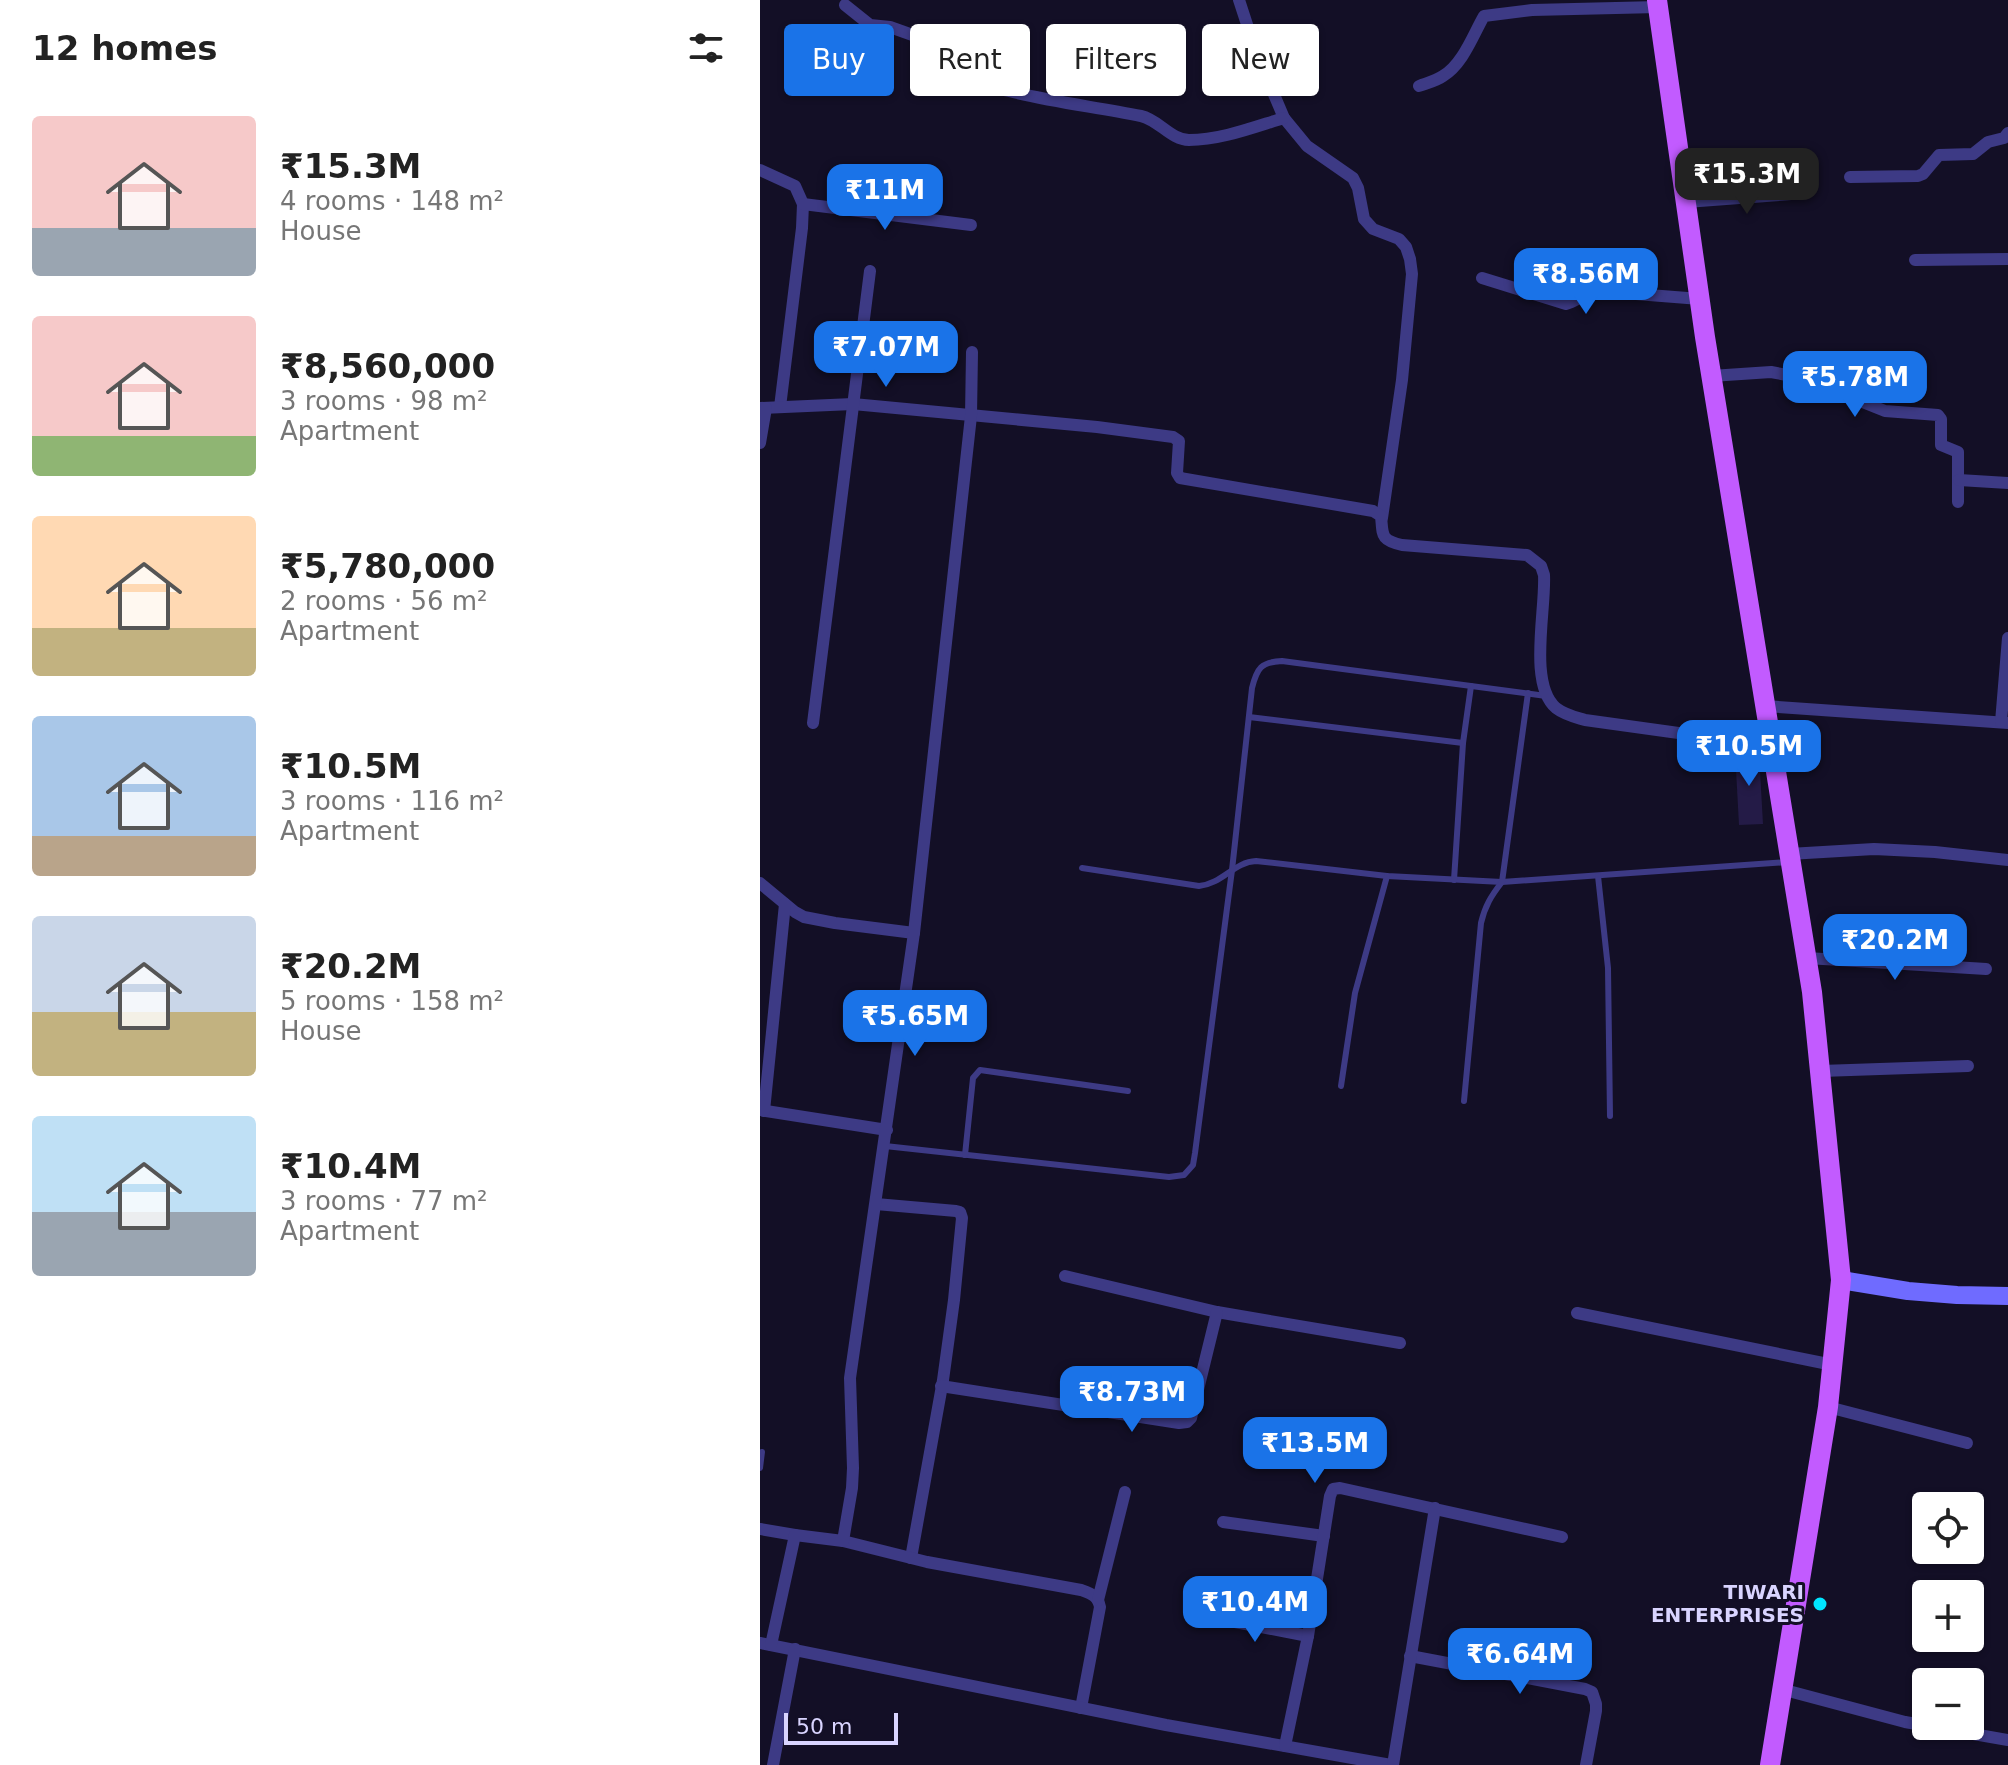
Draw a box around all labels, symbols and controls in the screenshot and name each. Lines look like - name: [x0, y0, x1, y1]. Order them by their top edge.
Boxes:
- chip: Buy: [784, 24, 894, 96]
- chip: Rent: [910, 24, 1030, 96]
- chip: Filters: [1046, 24, 1186, 96]
- chip: New: [1202, 24, 1319, 96]
- icon: filters: [684, 26, 728, 70]
- text: 12 homes: [32, 28, 217, 68]
- text: ₹15.3M: [280, 146, 421, 186]
- icon: home: [96, 148, 192, 244]
- pin: ₹15.3M: [1682, 148, 1812, 216]
- text: ₹15.3M: [1693, 159, 1801, 189]
- pin: ₹11M: [838, 164, 932, 232]
- text: ₹11M: [845, 175, 925, 205]
- text: 4 rooms · 148 m²: [280, 186, 504, 216]
- text: House: [280, 216, 361, 246]
- pin: ₹8.56M: [1521, 248, 1651, 316]
- text: ₹8.56M: [1532, 259, 1640, 289]
- pin: ₹7.07M: [821, 321, 951, 389]
- text: ₹7.07M: [832, 332, 940, 362]
- text: ₹8,560,000: [280, 346, 495, 386]
- icon: home: [96, 348, 192, 444]
- pin: ₹5.78M: [1790, 351, 1920, 419]
- text: ₹5.78M: [1801, 362, 1909, 392]
- text: 3 rooms · 98 m²: [280, 386, 488, 416]
- text: Apartment: [280, 416, 419, 446]
- text: ₹5,780,000: [280, 546, 495, 586]
- icon: home: [96, 548, 192, 644]
- text: 2 rooms · 56 m²: [280, 586, 488, 616]
- text: Apartment: [280, 616, 419, 646]
- pin: ₹10.5M: [1684, 720, 1814, 788]
- text: ₹10.5M: [1695, 731, 1803, 761]
- text: ₹10.5M: [280, 746, 421, 786]
- icon: home: [96, 748, 192, 844]
- text: 3 rooms · 116 m²: [280, 786, 504, 816]
- text: Apartment: [280, 816, 419, 846]
- pin: ₹20.2M: [1830, 914, 1960, 982]
- text: ₹20.2M: [1841, 925, 1949, 955]
- text: ₹20.2M: [280, 946, 421, 986]
- icon: home: [96, 948, 192, 1044]
- text: 5 rooms · 158 m²: [280, 986, 504, 1016]
- pin: ₹5.65M: [850, 990, 980, 1058]
- text: ₹5.65M: [861, 1001, 969, 1031]
- text: House: [280, 1016, 361, 1046]
- text: ₹10.4M: [280, 1146, 421, 1186]
- icon: home: [96, 1148, 192, 1244]
- text: 3 rooms · 77 m²: [280, 1186, 488, 1216]
- text: Apartment: [280, 1216, 419, 1246]
- pin: ₹8.73M: [1067, 1366, 1197, 1434]
- text: ₹8.73M: [1078, 1377, 1186, 1407]
- pin: ₹13.5M: [1250, 1417, 1380, 1485]
- text: ₹13.5M: [1261, 1428, 1369, 1458]
- map controls: [1912, 1492, 1984, 1740]
- button: locate: [1912, 1492, 1984, 1564]
- pin: ₹10.4M: [1190, 1576, 1320, 1644]
- place label: TIWARI ENTERPRISES: [1651, 1580, 1804, 1627]
- button: +: [1912, 1580, 1984, 1652]
- text: ₹10.4M: [1201, 1587, 1309, 1617]
- marker: TIWARI ENTERPRISES: [1811, 1595, 1829, 1613]
- pin: ₹6.64M: [1455, 1628, 1585, 1696]
- text: ₹6.64M: [1466, 1639, 1574, 1669]
- button: −: [1912, 1668, 1984, 1740]
- scale bar: [784, 1709, 898, 1745]
- text: 50 m: [796, 1714, 852, 1739]

